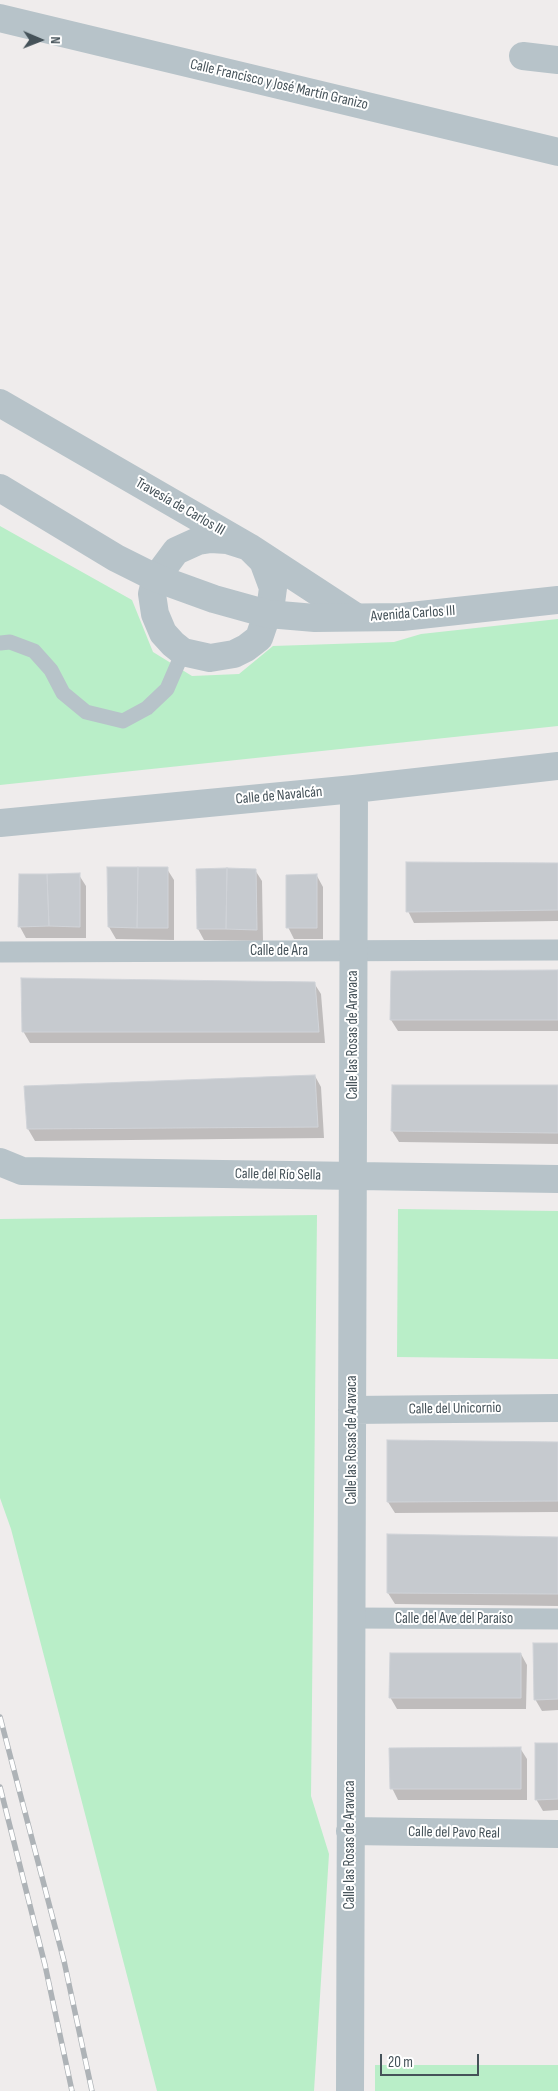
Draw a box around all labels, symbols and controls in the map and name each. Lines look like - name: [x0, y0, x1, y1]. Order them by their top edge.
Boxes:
- north arrow: [15, 15, 65, 65]
- text: N: [47, 36, 64, 44]
- street label: Calle Francisco y José Martín Granizo: [188, 56, 370, 114]
- street label: Travesía de Carlos III: [132, 474, 228, 540]
- street label: Avenida Carlos III: [370, 602, 456, 626]
- street label: Calle de Navalcán: [235, 783, 323, 809]
- street label: Calle de Ara: [250, 942, 308, 960]
- street label: Calle las Rosas de Aravaca: [344, 970, 362, 1100]
- street label: Calle del Río Sella: [235, 1165, 321, 1185]
- street label: Calle las Rosas de Aravaca: [343, 1375, 361, 1505]
- street label: Calle del Unicornio: [408, 1399, 502, 1419]
- street label: Calle del Ave del Paraíso: [395, 1610, 513, 1628]
- street label: Calle las Rosas de Aravaca: [341, 1780, 359, 1910]
- street label: Calle del Pavo Real: [408, 1823, 500, 1843]
- scale bar: [383, 2044, 482, 2076]
- text: 20 m: [388, 2053, 413, 2072]

